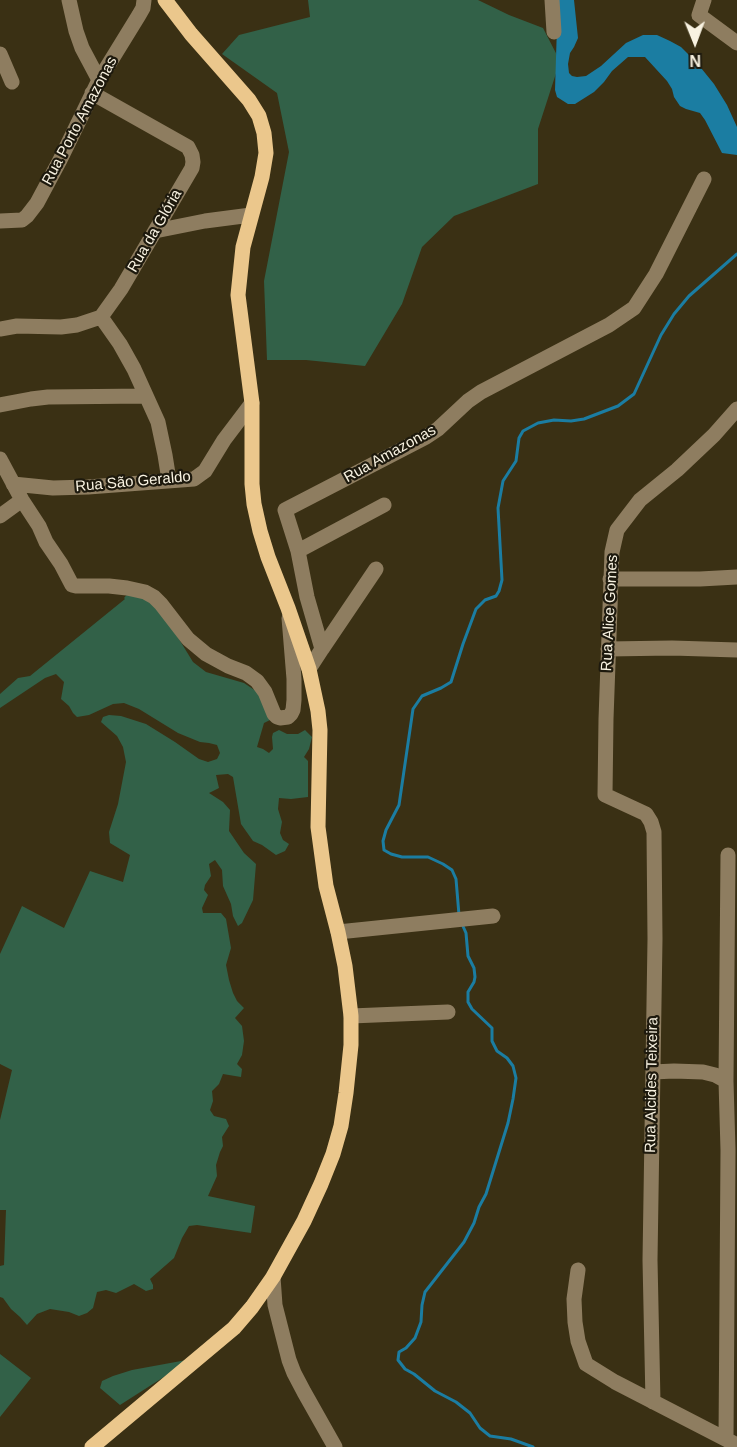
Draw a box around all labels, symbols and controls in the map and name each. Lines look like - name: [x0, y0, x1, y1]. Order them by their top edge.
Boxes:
- north arrow: [665, 12, 725, 72]
- text: N: [689, 52, 701, 69]
- street label: Rua Porto Amazonas: [39, 54, 121, 188]
- street label: Rua da Glória: [124, 186, 186, 276]
- street label: Rua Amazonas: [341, 421, 439, 487]
- street label: Rua São Geraldo: [74, 468, 192, 496]
- street label: Rua Alice Gomes: [598, 554, 622, 672]
- street label: Rua Alcides Teixeira: [642, 1017, 662, 1153]

